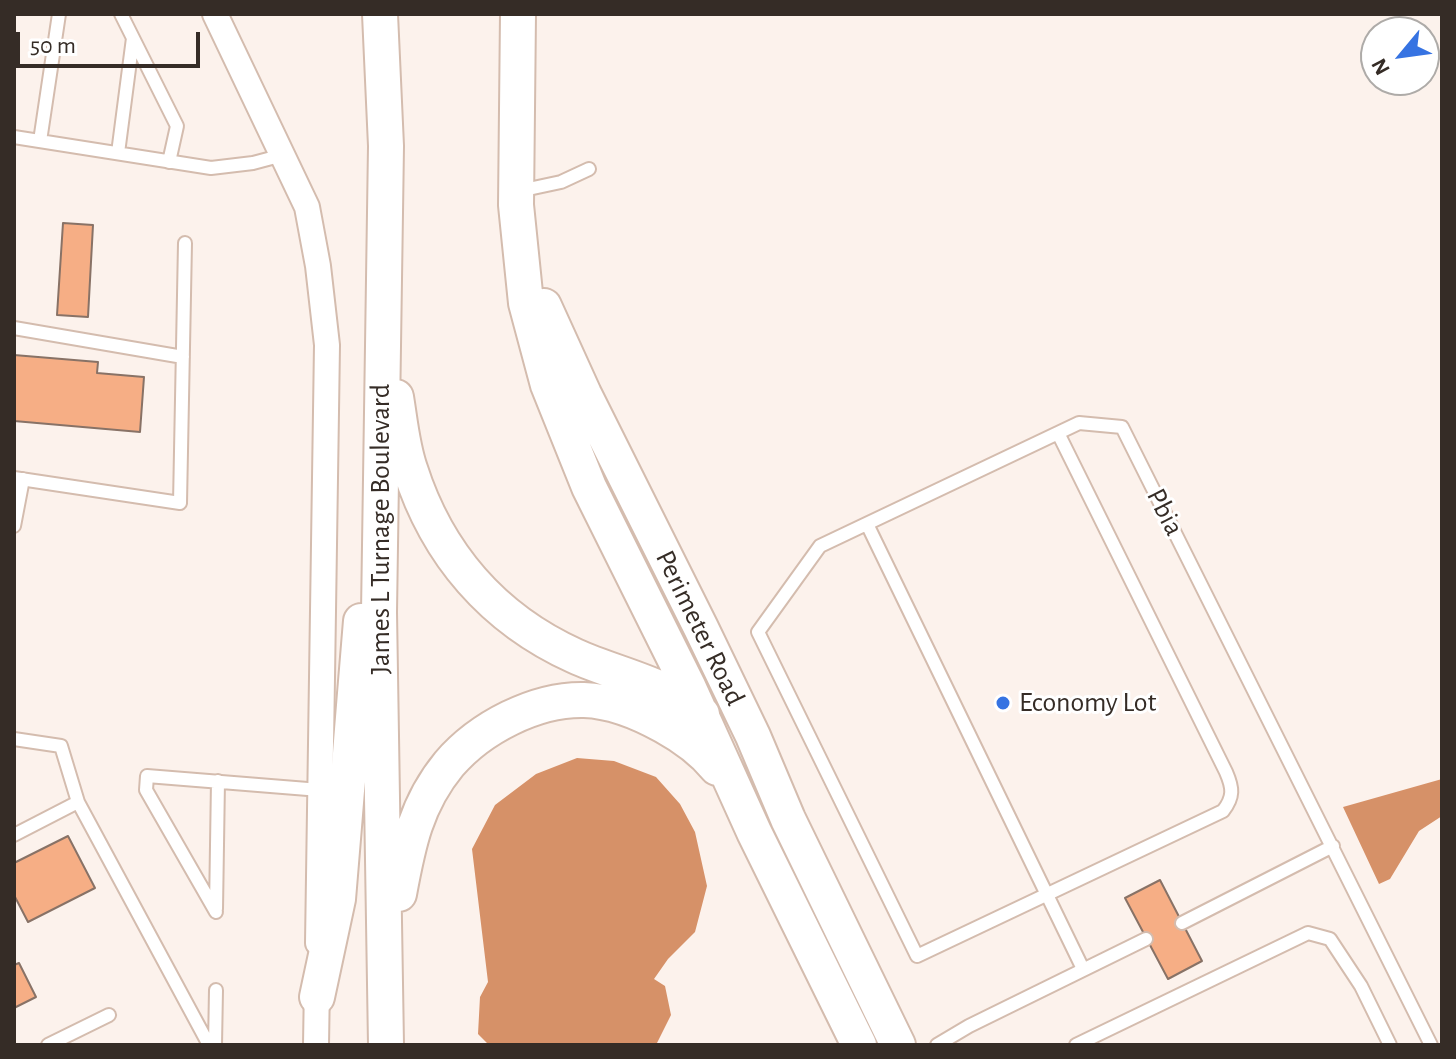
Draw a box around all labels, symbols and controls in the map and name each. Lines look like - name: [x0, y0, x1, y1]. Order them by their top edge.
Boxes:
- scale bar: [20, 16, 204, 66]
- north arrow: [1360, 16, 1440, 96]
- text: 50 m: [30, 34, 76, 58]
- text: N: [1367, 55, 1394, 79]
- street label: James L Turnage Boulevard: [364, 384, 398, 674]
- street label: Pbia: [1139, 483, 1191, 541]
- street label: Perimeter Road: [648, 545, 752, 711]
- place label: Economy Lot: [1019, 686, 1156, 720]
- marker: Economy Lot: [994, 694, 1012, 712]

